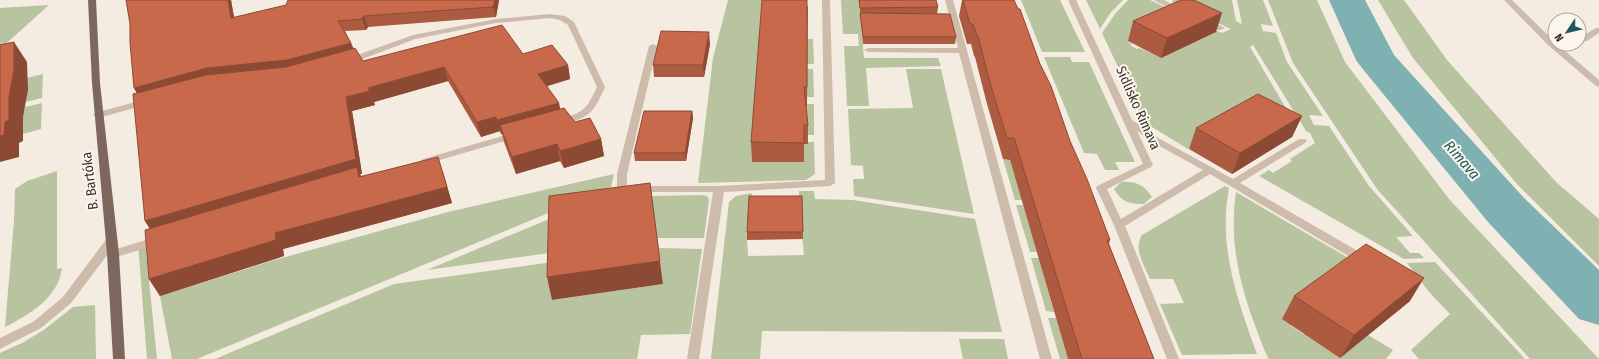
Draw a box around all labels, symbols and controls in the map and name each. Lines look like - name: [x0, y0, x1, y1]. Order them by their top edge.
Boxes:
- north arrow: [1547, 12, 1587, 52]
- text: N: [1552, 31, 1566, 44]
- street label: Sídlisko Rimava: [1112, 64, 1164, 153]
- water label: Rimava: [1440, 137, 1484, 183]
- street label: B. Bartóka: [78, 151, 102, 211]

